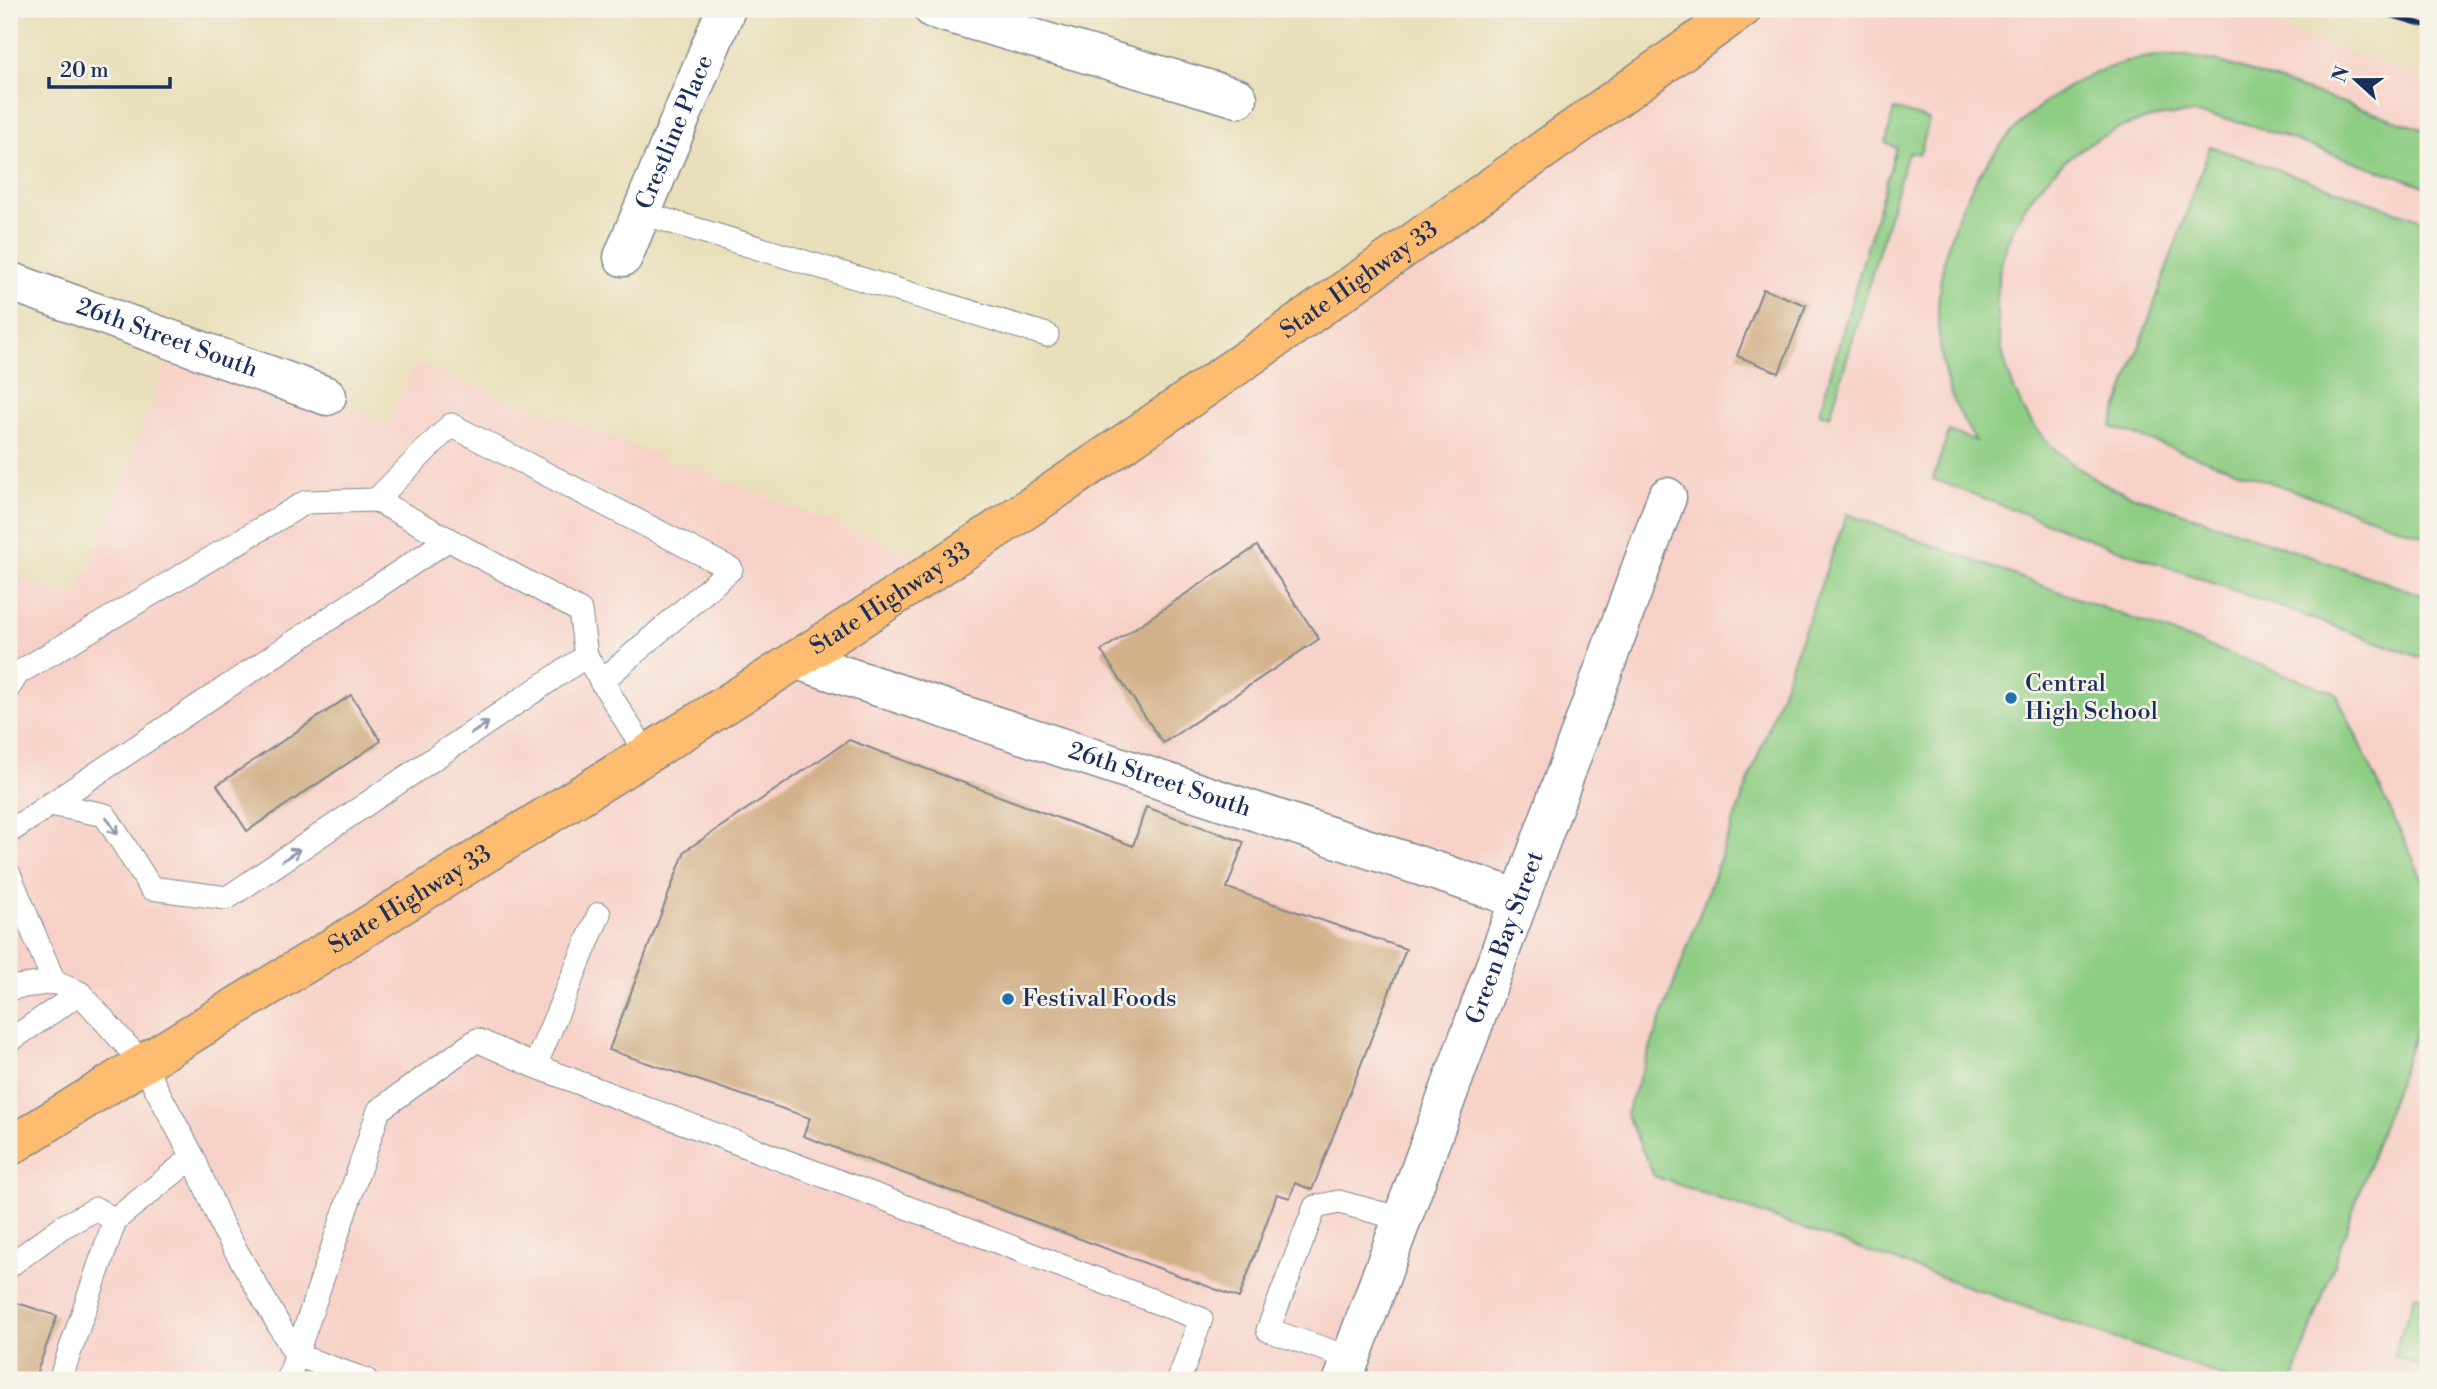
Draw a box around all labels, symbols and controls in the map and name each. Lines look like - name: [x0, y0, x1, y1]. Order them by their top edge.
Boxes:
- scale bar: [49, 46, 170, 90]
- north arrow: [2322, 46, 2392, 116]
- street label: Crestline Place: [629, 51, 720, 214]
- text: 20 m: [60, 58, 109, 84]
- text: N: [2327, 63, 2355, 86]
- street label: State Highway 33: [1275, 214, 1444, 346]
- street label: 26th Street South: [72, 292, 262, 385]
- street label: State Highway 33: [804, 536, 976, 662]
- place label: Central High School: [2025, 669, 2158, 727]
- marker: Central High School: [2003, 690, 2019, 706]
- one-way arrow: [469, 720, 489, 734]
- street label: 26th Street South: [1065, 736, 1255, 824]
- one-way arrow: [105, 815, 119, 835]
- street label: State Highway 33: [323, 839, 497, 961]
- street label: Green Bay Street: [1460, 847, 1551, 1028]
- one-way arrow: [281, 848, 300, 862]
- place label: Festival Foods: [1022, 984, 1177, 1014]
- marker: Festival Foods: [1000, 991, 1016, 1007]

